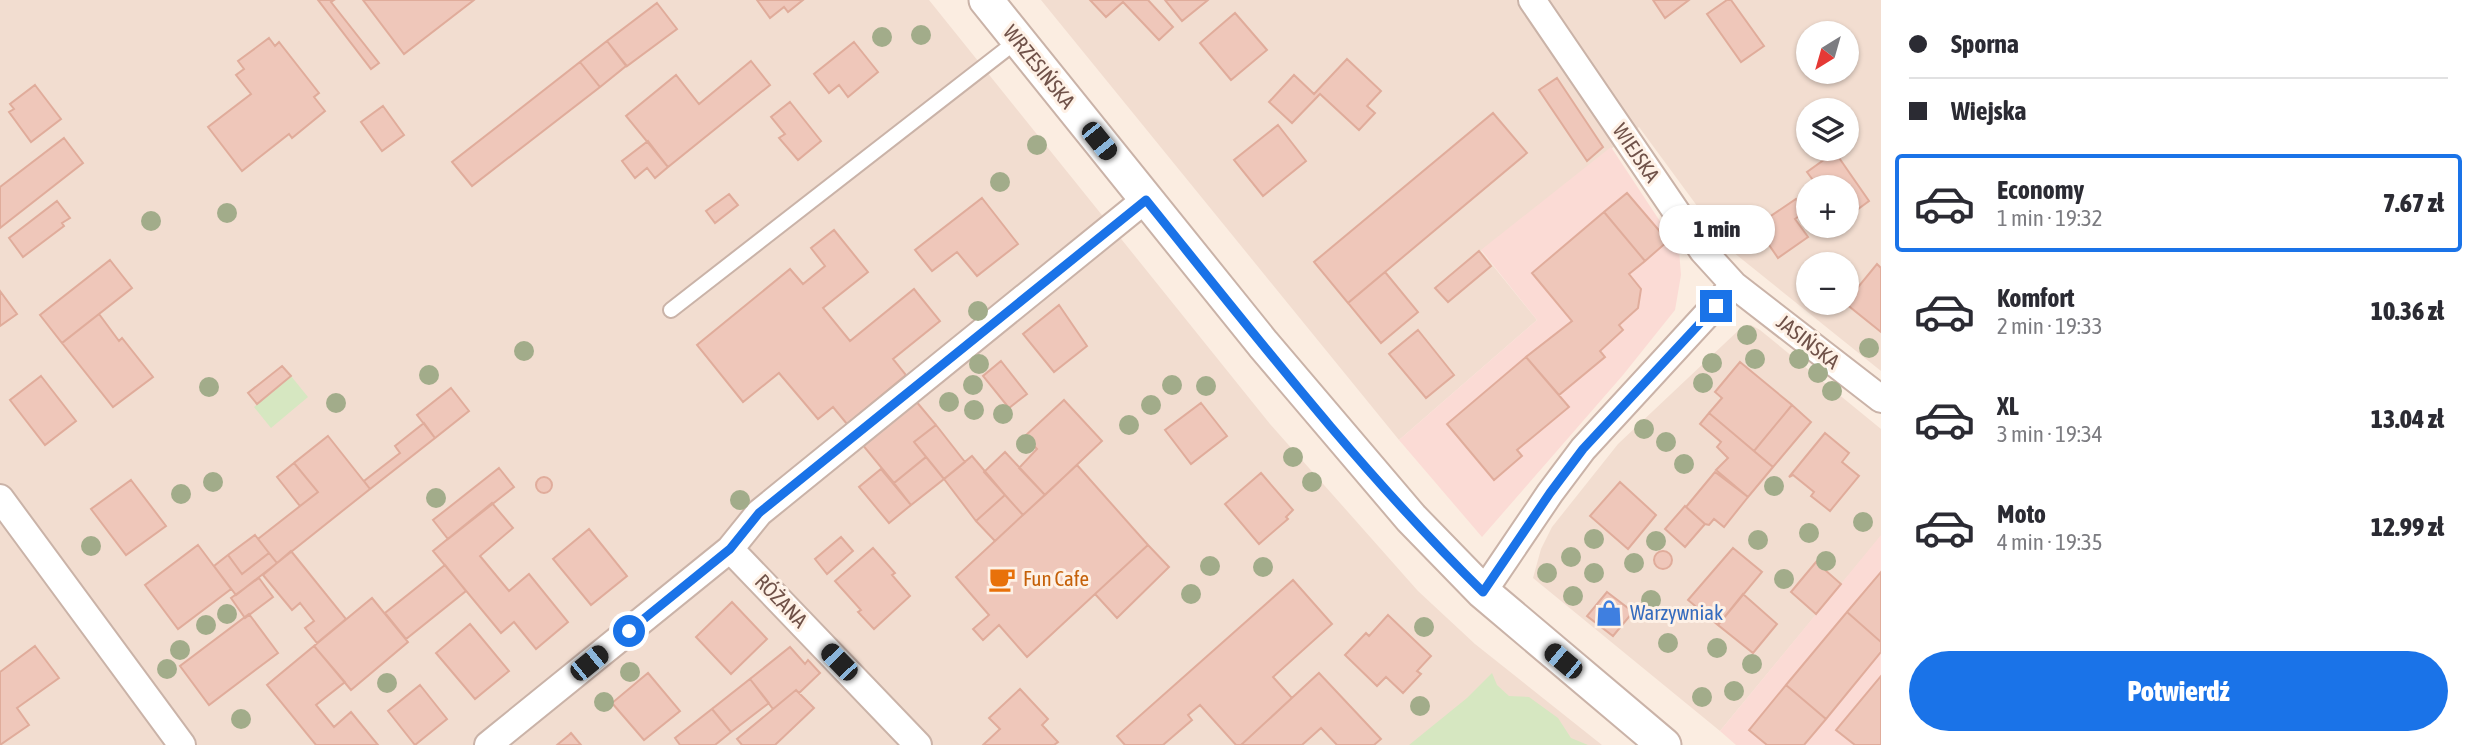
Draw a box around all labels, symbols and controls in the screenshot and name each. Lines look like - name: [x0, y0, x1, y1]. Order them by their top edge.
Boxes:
- street label: WRZESIŃSKA: [999, 20, 1081, 113]
- north arrow: [1796, 21, 1858, 84]
- map controls: [1796, 21, 1859, 315]
- text: Sporna: [1951, 29, 2019, 59]
- text: Wiejska: [1951, 96, 2026, 126]
- button: layers: [1796, 98, 1859, 161]
- car: [1078, 118, 1121, 164]
- street label: WIEJSKA: [1609, 119, 1666, 187]
- icon: car: [1913, 172, 1976, 235]
- button: +: [1796, 175, 1859, 238]
- text: Economy: [1997, 175, 2084, 205]
- text: 7.67 zł: [2383, 188, 2444, 218]
- callout: 1 min: [1658, 204, 1774, 254]
- text: 1 min · 19:32: [1997, 205, 2103, 231]
- text: 1 min: [1694, 216, 1740, 242]
- button: −: [1796, 252, 1859, 315]
- icon: car: [1913, 280, 1976, 343]
- text: Komfort: [1997, 283, 2074, 313]
- route end: [1700, 290, 1732, 322]
- text: 10.36 zł: [2371, 296, 2444, 326]
- street label: JASIŃSKA: [1772, 309, 1845, 374]
- text: 2 min · 19:33: [1997, 313, 2103, 339]
- icon: car: [1913, 388, 1976, 451]
- text: XL: [1997, 391, 2019, 421]
- text: 13.04 zł: [2371, 404, 2444, 434]
- text: 3 min · 19:34: [1997, 421, 2103, 447]
- icon: car: [1913, 496, 1976, 559]
- text: Moto: [1997, 499, 2046, 529]
- text: 12.99 zł: [2371, 512, 2444, 542]
- text: 4 min · 19:35: [1997, 529, 2103, 555]
- cafe icon: Fun Cafe: [987, 564, 1017, 594]
- place label: Fun Cafe: [1023, 566, 1089, 590]
- street label: RÓŻANA: [751, 569, 813, 632]
- shop icon: Warzywniak: [1594, 598, 1624, 628]
- place label: Warzywniak: [1630, 600, 1723, 624]
- route start: [613, 615, 645, 647]
- car: [1541, 639, 1586, 683]
- car: [817, 640, 862, 684]
- car: [567, 642, 612, 684]
- button: Potwierdź: [1909, 651, 2448, 731]

